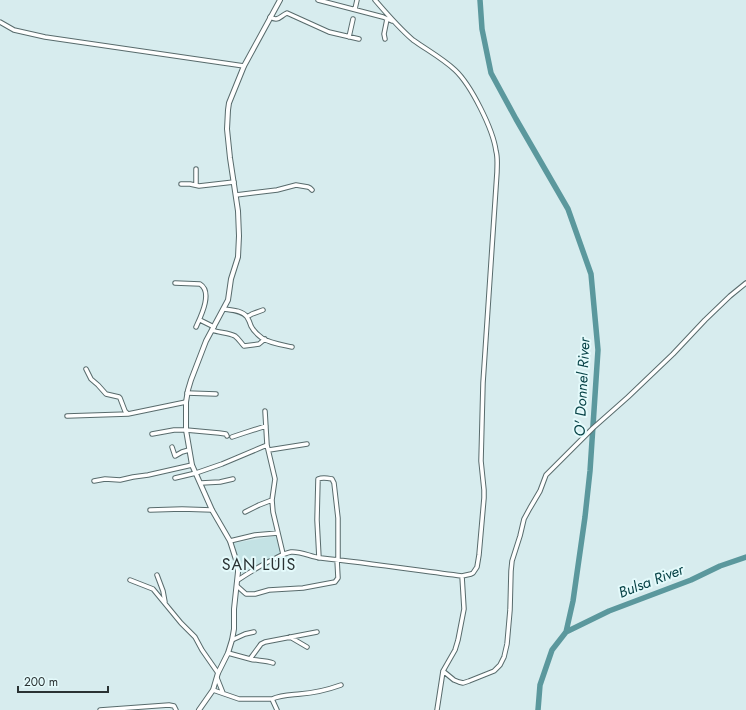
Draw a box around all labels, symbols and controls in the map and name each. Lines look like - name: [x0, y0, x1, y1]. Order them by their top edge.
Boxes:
- water label: O' Donnel River: [568, 336, 596, 437]
- district label: SAN LUIS: [222, 553, 296, 576]
- water label: Bulsa River: [615, 558, 688, 604]
- scale bar: [18, 668, 108, 694]
- text: 200 m: [24, 673, 58, 691]

